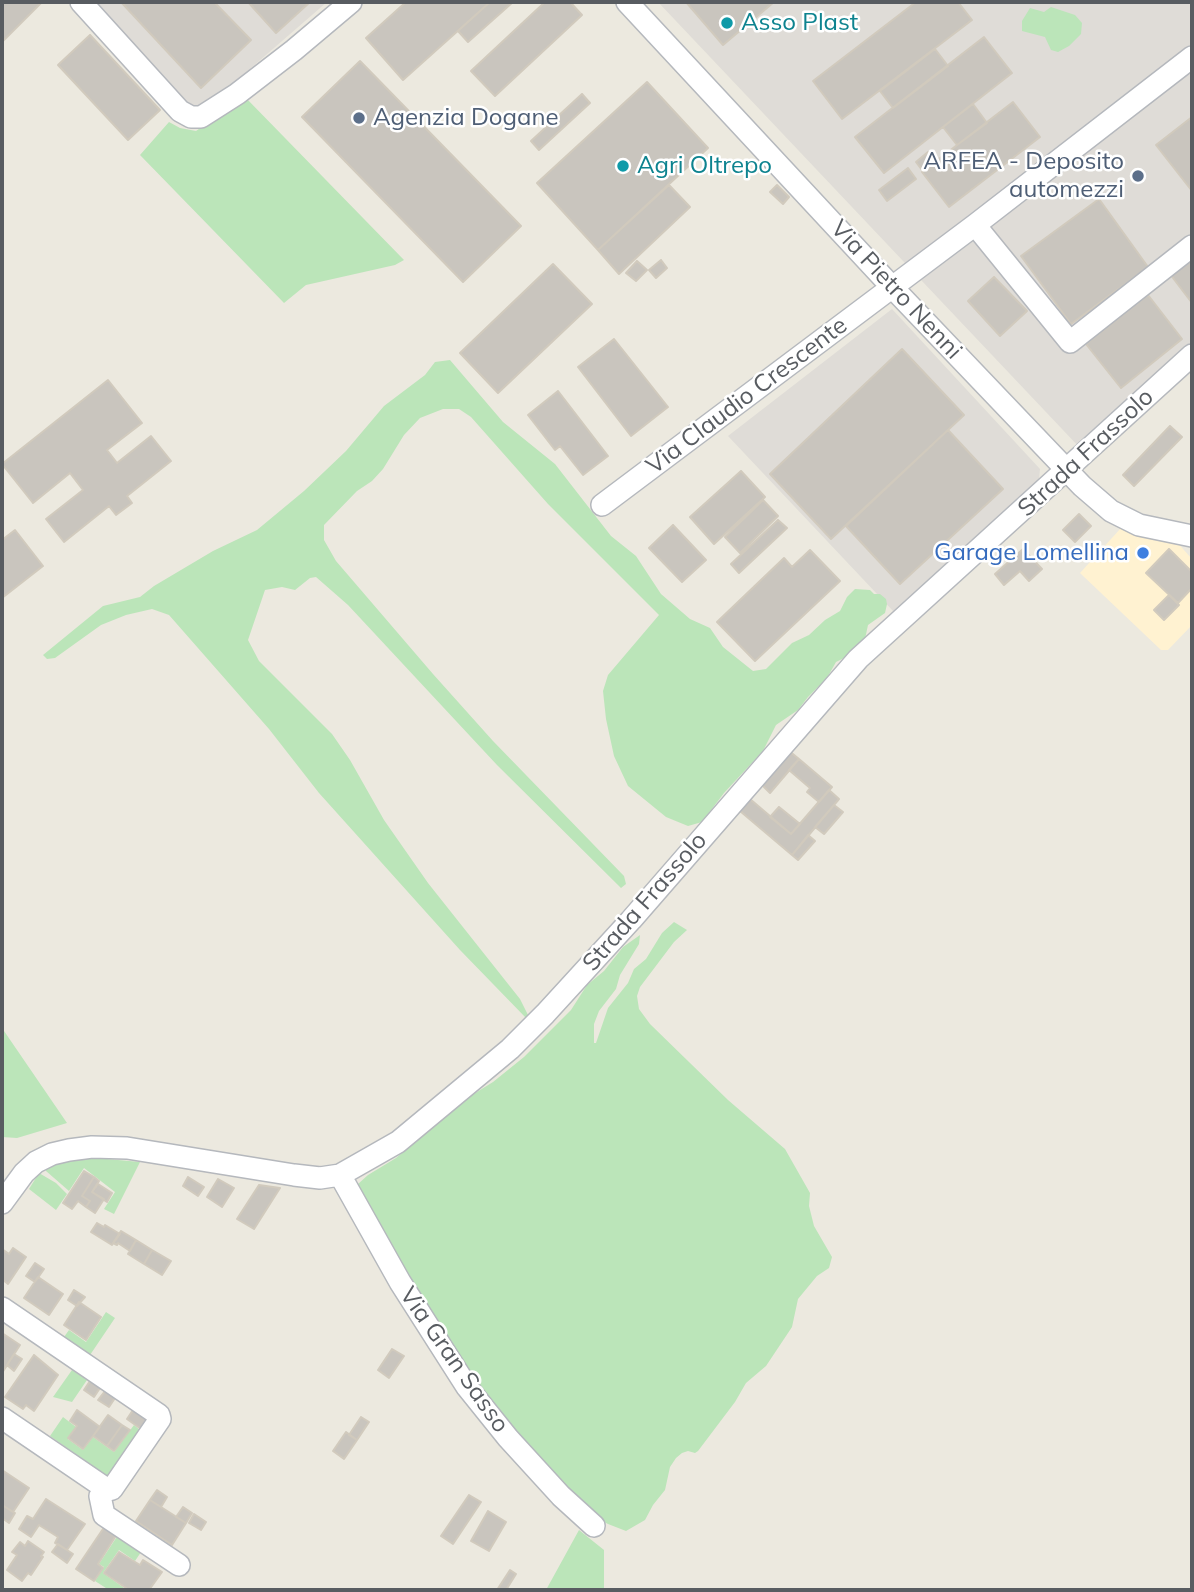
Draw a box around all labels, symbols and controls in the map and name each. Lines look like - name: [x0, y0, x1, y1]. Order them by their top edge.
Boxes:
- place label: Asso Plast: [741, 9, 858, 37]
- marker: Asso Plast: [719, 15, 735, 31]
- place label: Agenzia Dogane: [373, 104, 559, 132]
- marker: Agenzia Dogane: [351, 110, 367, 126]
- place label: ARFEA - Deposito automezzi: [923, 148, 1124, 204]
- place label: Agri Oltrepo: [637, 152, 772, 180]
- marker: Agri Oltrepo: [615, 158, 631, 174]
- marker: ARFEA - Deposito automezzi: [1130, 168, 1146, 184]
- street label: Via Pietro Nenni: [824, 215, 968, 365]
- street label: Via Claudio Crescente: [641, 311, 853, 481]
- street label: Strada Frassolo: [1012, 383, 1160, 523]
- place label: Garage Lomellina: [934, 539, 1129, 567]
- marker: Garage Lomellina: [1135, 545, 1151, 561]
- street label: Strada Frassolo: [577, 827, 713, 977]
- street label: Via Gran Sasso: [393, 1282, 515, 1438]

